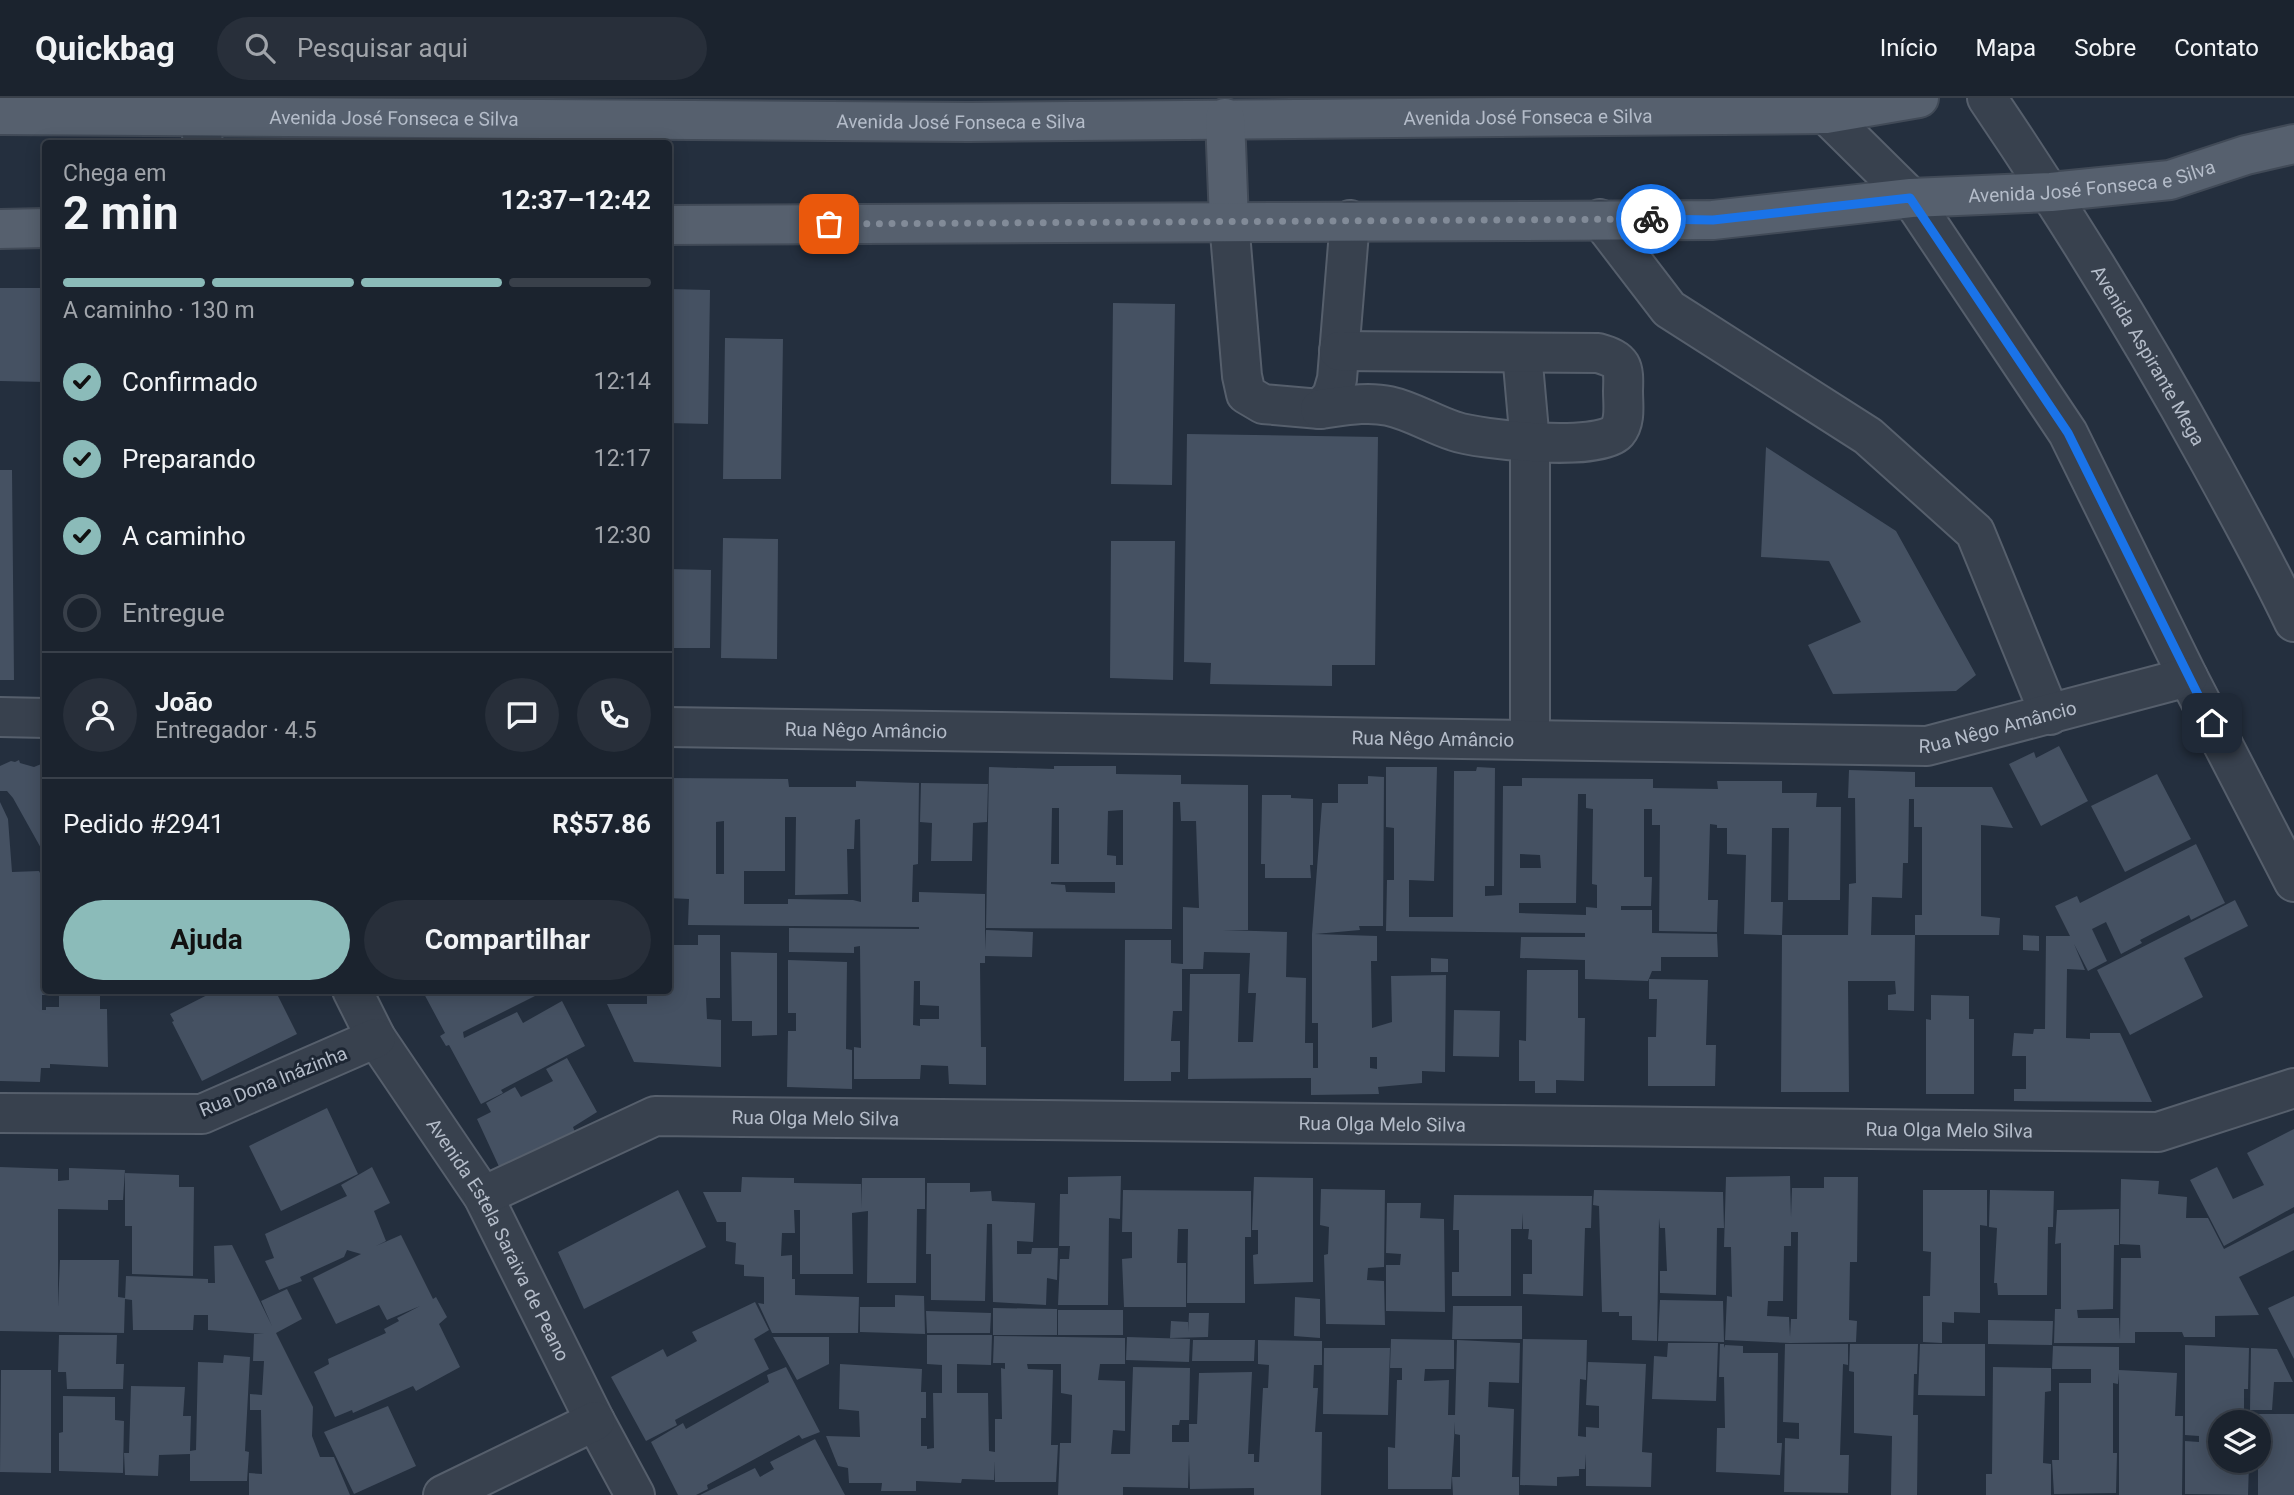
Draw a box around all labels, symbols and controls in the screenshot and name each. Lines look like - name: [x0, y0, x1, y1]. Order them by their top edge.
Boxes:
- search box: [217, 17, 707, 80]
- text: Quickbag: [35, 29, 175, 68]
- icon: search: [241, 29, 279, 67]
- text: Pesquisar aqui: [297, 33, 468, 63]
- text: Início: [1880, 34, 1938, 62]
- text: Mapa: [1976, 34, 2036, 62]
- text: Sobre: [2074, 34, 2136, 62]
- text: Contato: [2174, 34, 2259, 62]
- street label: Avenida José Fonseca e Silva: [1403, 105, 1653, 130]
- street label: Avenida José Fonseca e Silva: [269, 106, 519, 131]
- street label: Avenida José Fonseca e Silva: [836, 110, 1086, 134]
- street label: Avenida José Fonseca e Silva: [1968, 155, 2218, 208]
- text: Chega em: [63, 160, 166, 187]
- courier: [1616, 184, 1686, 254]
- text: 12:37–12:42: [501, 185, 651, 215]
- text: 2 min: [63, 186, 179, 240]
- pin: [799, 194, 859, 254]
- icon: bike: [1632, 200, 1670, 238]
- icon: bag: [810, 205, 848, 243]
- street label: Avenida Aspirante Mega: [2086, 261, 2210, 450]
- text: A caminho · 130 m: [63, 297, 255, 324]
- icon: check: [63, 363, 101, 401]
- text: Confirmado: [122, 367, 258, 397]
- text: 12:14: [594, 368, 651, 395]
- icon: check: [63, 440, 101, 478]
- text: Preparando: [122, 444, 256, 474]
- text: 12:17: [594, 445, 651, 472]
- icon: check: [63, 517, 101, 555]
- text: A caminho: [122, 521, 246, 551]
- text: 12:30: [594, 522, 651, 549]
- text: Entregue: [122, 598, 225, 628]
- button: person: [63, 678, 137, 752]
- button: chat: [485, 678, 559, 752]
- button: phone: [577, 678, 651, 752]
- text: João: [155, 687, 213, 717]
- pin: [2182, 693, 2242, 753]
- street label: Rua Nêgo Amâncio: [1918, 696, 2079, 758]
- icon: home: [2193, 704, 2231, 742]
- text: Entregador · 4.5: [155, 717, 317, 744]
- street label: Rua Nêgo Amâncio: [785, 718, 947, 743]
- street label: Rua Nêgo Amâncio: [1351, 726, 1514, 752]
- text: Pedido #2941: [63, 809, 224, 839]
- text: R$57.86: [552, 809, 651, 839]
- button: Ajuda: [63, 900, 350, 980]
- button: Compartilhar: [364, 900, 651, 980]
- street label: Rua Dona Inázinha: [196, 1041, 350, 1122]
- street label: Rua Olga Melo Silva: [731, 1106, 899, 1131]
- street label: Rua Olga Melo Silva: [1298, 1112, 1466, 1137]
- street label: Avenida Estela Saraiva de Peano: [422, 1114, 574, 1365]
- street label: Rua Olga Melo Silva: [1865, 1118, 2033, 1143]
- map controls: [2208, 1410, 2271, 1473]
- button: layers: [2208, 1410, 2271, 1473]

